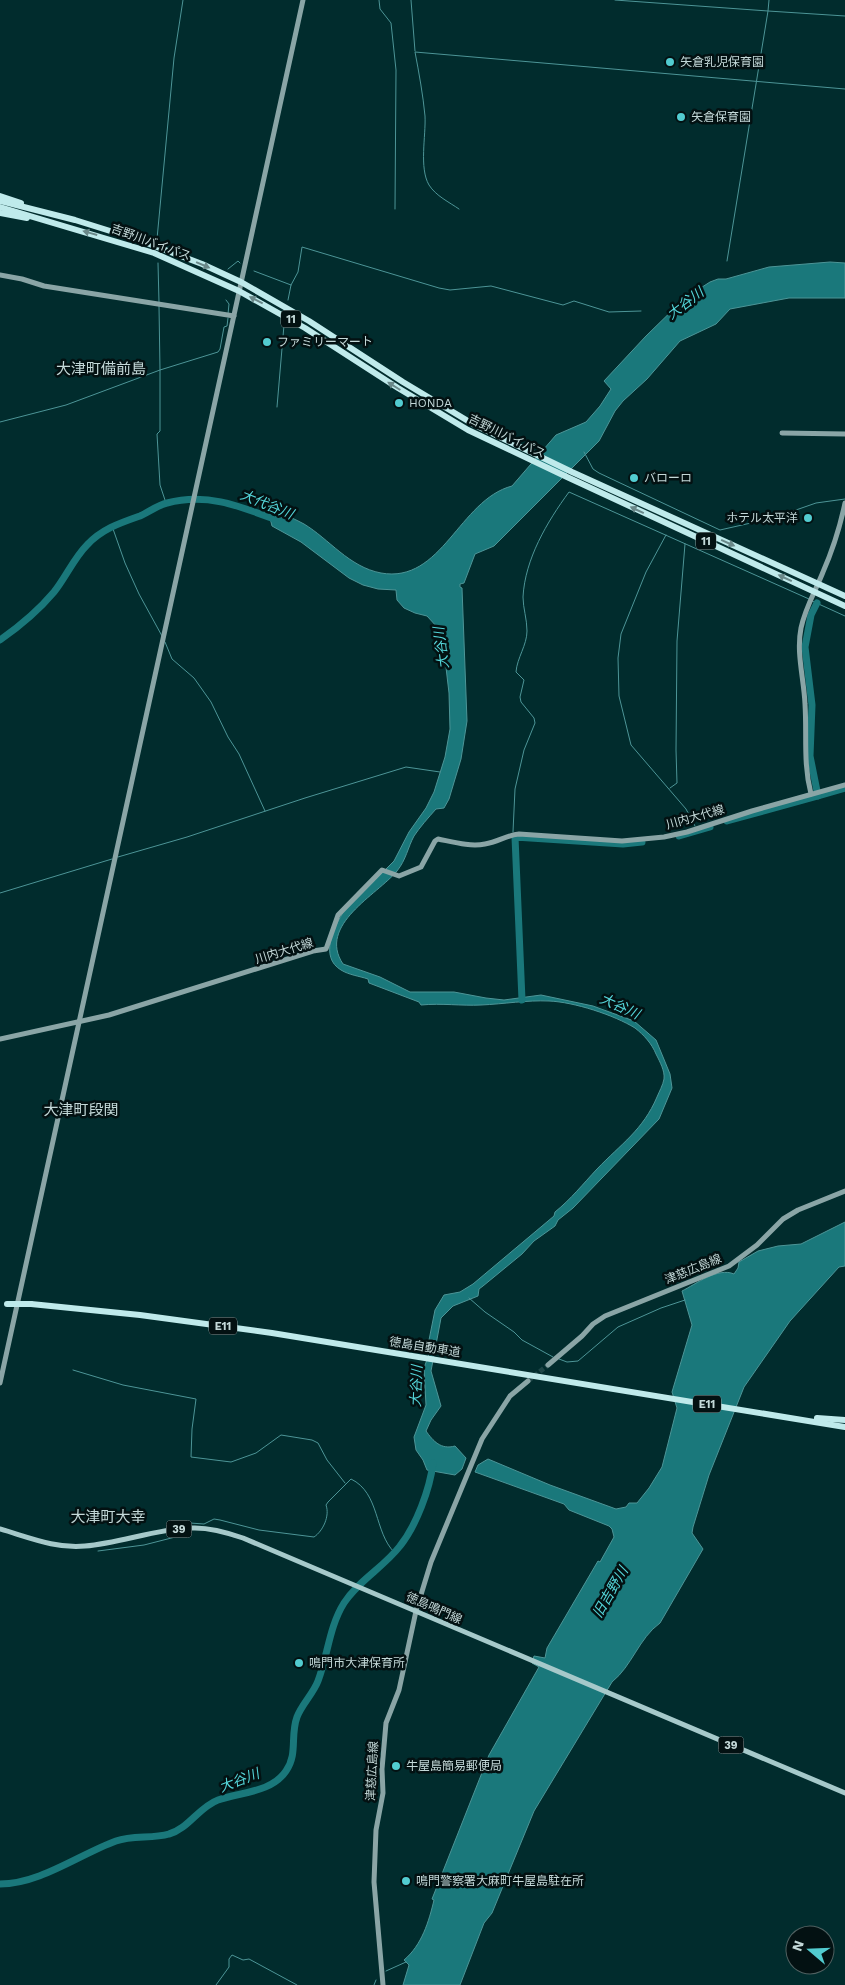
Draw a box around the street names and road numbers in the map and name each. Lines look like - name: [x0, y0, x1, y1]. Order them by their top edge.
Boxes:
- street label: 吉野川バイパス: [109, 221, 193, 263]
- road number: 11: [281, 310, 301, 328]
- street label: 吉野川バイパス: [466, 411, 548, 461]
- road number: 11: [696, 532, 716, 550]
- street label: 川内大代線: [664, 802, 726, 832]
- street label: 川内大代線: [253, 936, 315, 966]
- street label: 津慈広島線: [663, 1251, 723, 1287]
- road number: E11: [209, 1318, 237, 1334]
- street label: 徳島自動車道: [388, 1334, 462, 1360]
- road number: E11: [693, 1396, 721, 1412]
- road number: 39: [166, 1520, 192, 1538]
- street label: 徳島鳴門線: [404, 1589, 464, 1627]
- road number: 39: [718, 1736, 744, 1754]
- street label: 津慈広島線: [363, 1741, 381, 1801]

